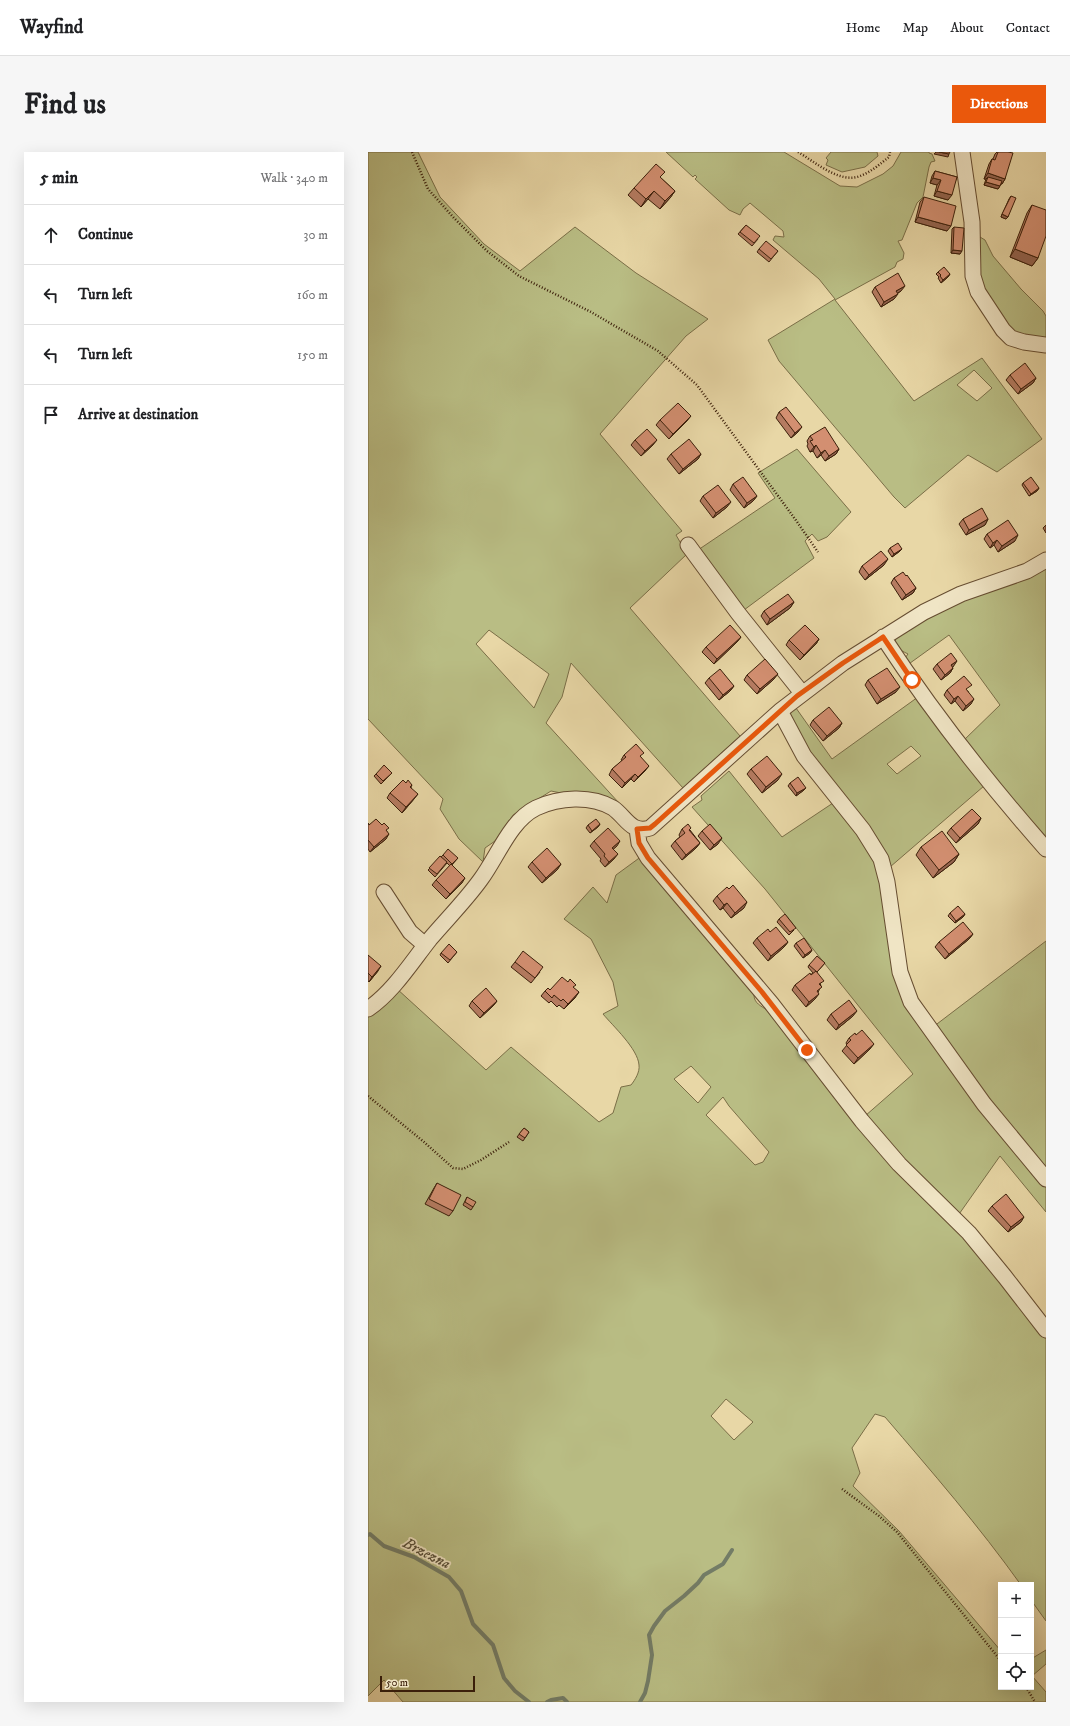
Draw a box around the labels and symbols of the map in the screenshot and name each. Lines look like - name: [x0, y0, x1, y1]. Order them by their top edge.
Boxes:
- route start: [903, 671, 921, 689]
- route end: [798, 1041, 816, 1059]
- water label: Brzezna: [399, 1533, 454, 1573]
- scale bar: [380, 1674, 475, 1693]

